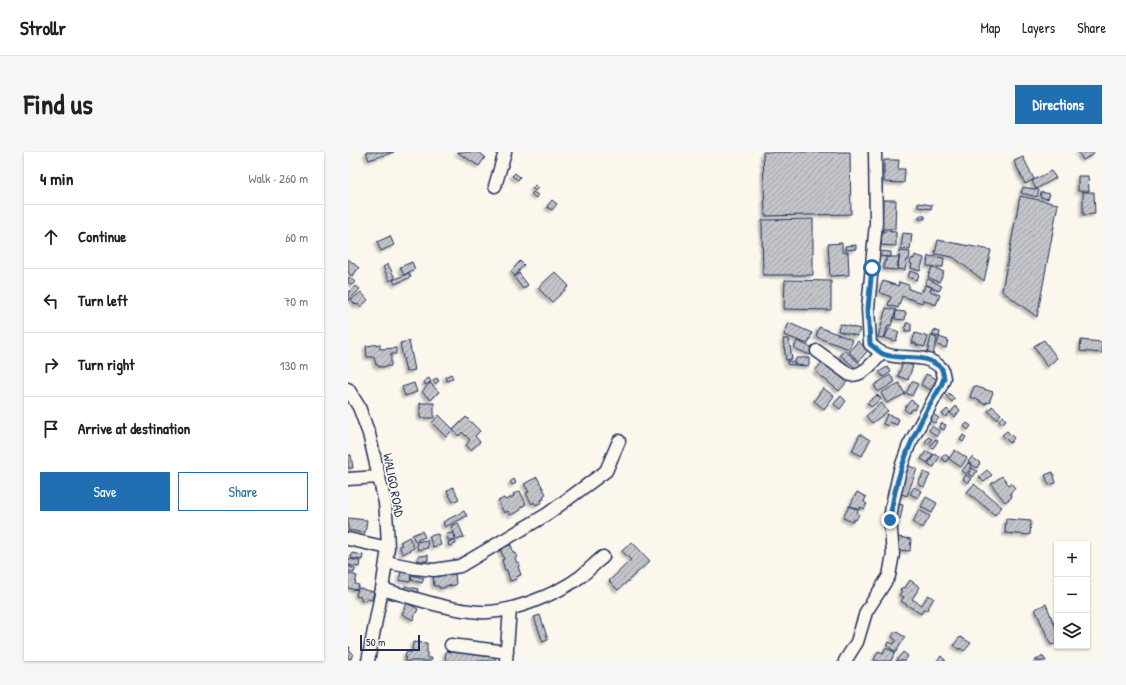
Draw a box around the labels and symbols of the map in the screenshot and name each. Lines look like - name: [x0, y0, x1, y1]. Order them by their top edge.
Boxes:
- route start: [863, 259, 881, 277]
- street label: WALIGO ROAD: [379, 452, 409, 519]
- route end: [881, 511, 899, 529]
- scale bar: [360, 633, 420, 652]

